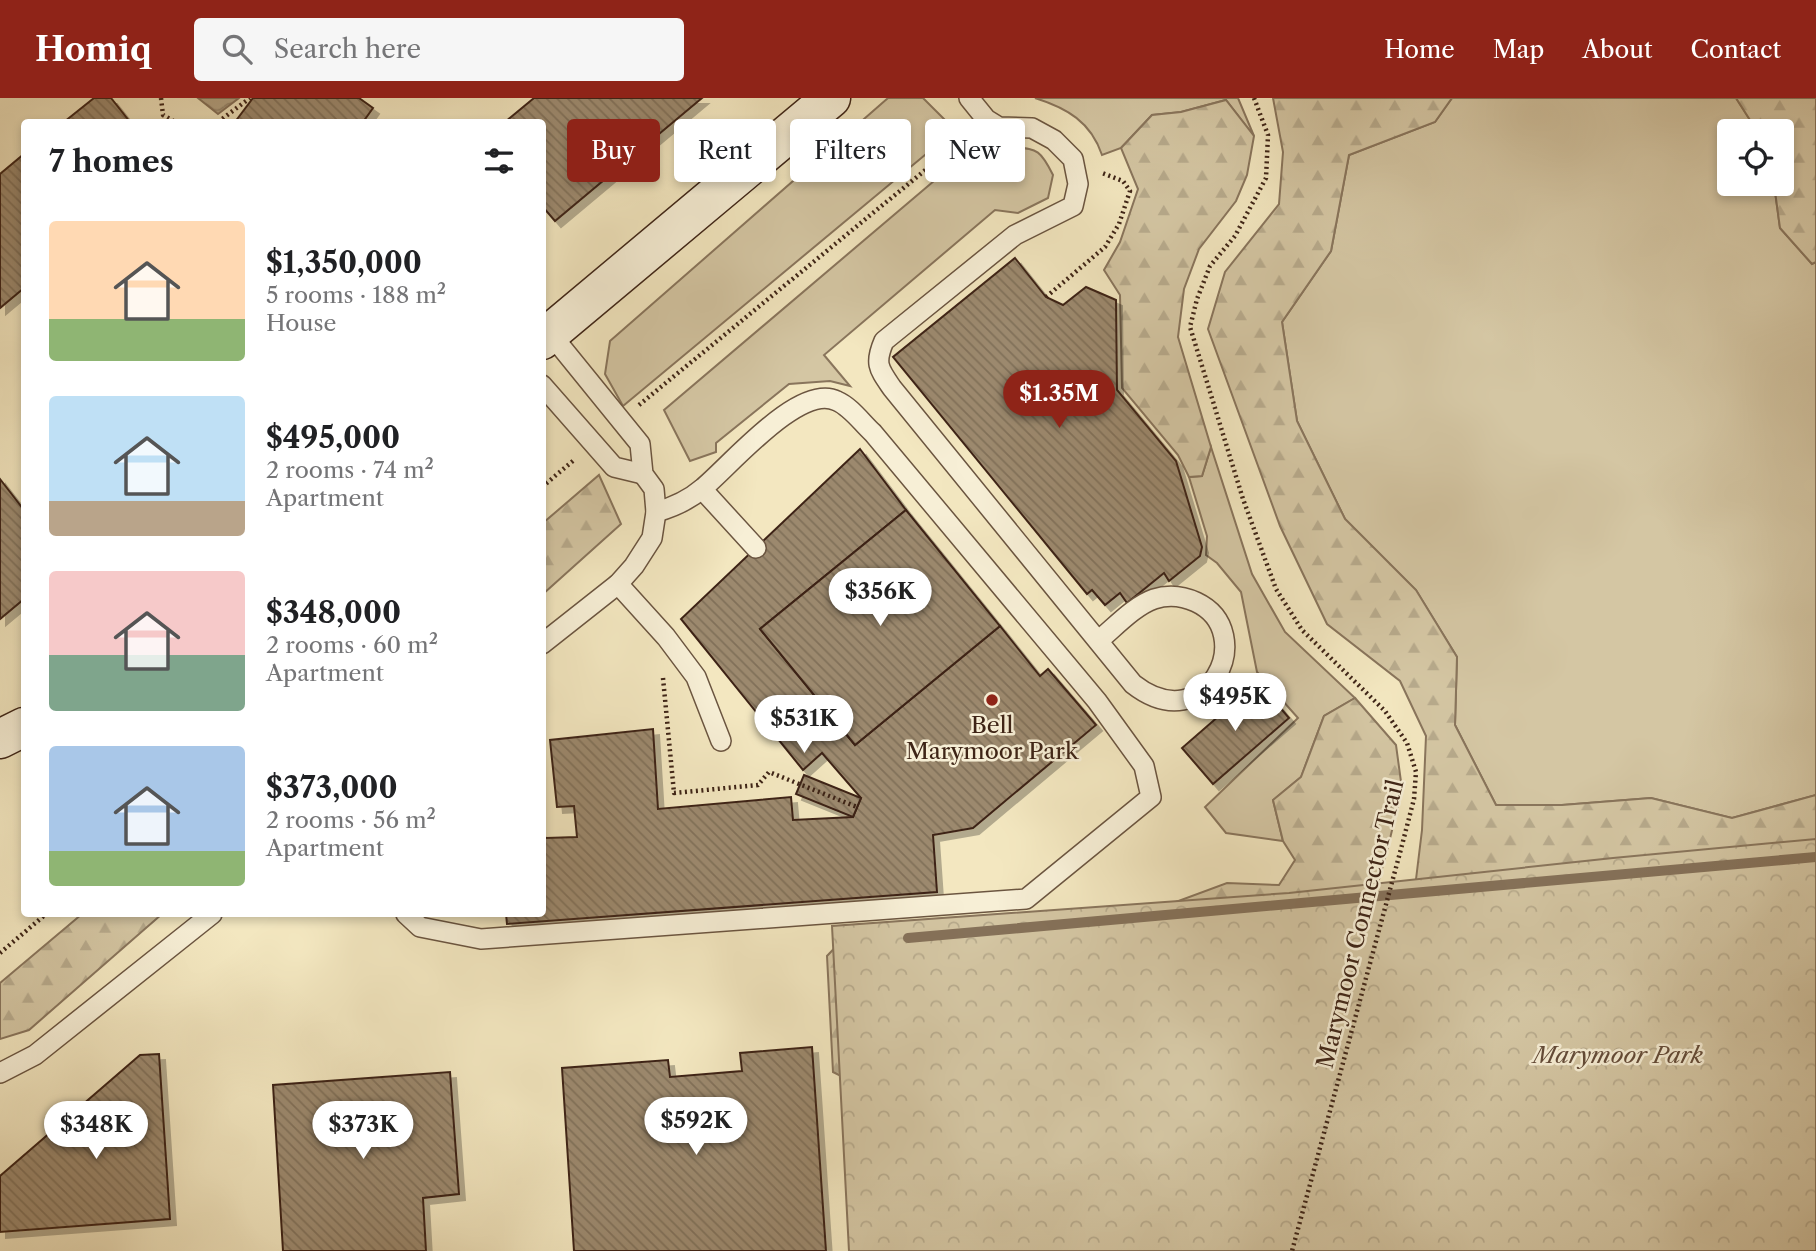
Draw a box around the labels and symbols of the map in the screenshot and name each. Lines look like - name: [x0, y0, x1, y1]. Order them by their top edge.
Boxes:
- pin: $1.35M: [1002, 370, 1116, 430]
- pin: $356K: [831, 568, 929, 628]
- pin: $495K: [1186, 674, 1284, 733]
- marker: Bell Marymoor Park: [984, 692, 1000, 708]
- pin: $531K: [755, 696, 853, 755]
- place label: Bell Marymoor Park: [906, 711, 1080, 765]
- street label: Marymoor Connector Trail: [1311, 777, 1410, 1071]
- park label: Marymoor Park: [1530, 1041, 1703, 1069]
- pin: $592K: [647, 1098, 745, 1157]
- pin: $348K: [47, 1102, 145, 1161]
- pin: $373K: [314, 1102, 412, 1161]

